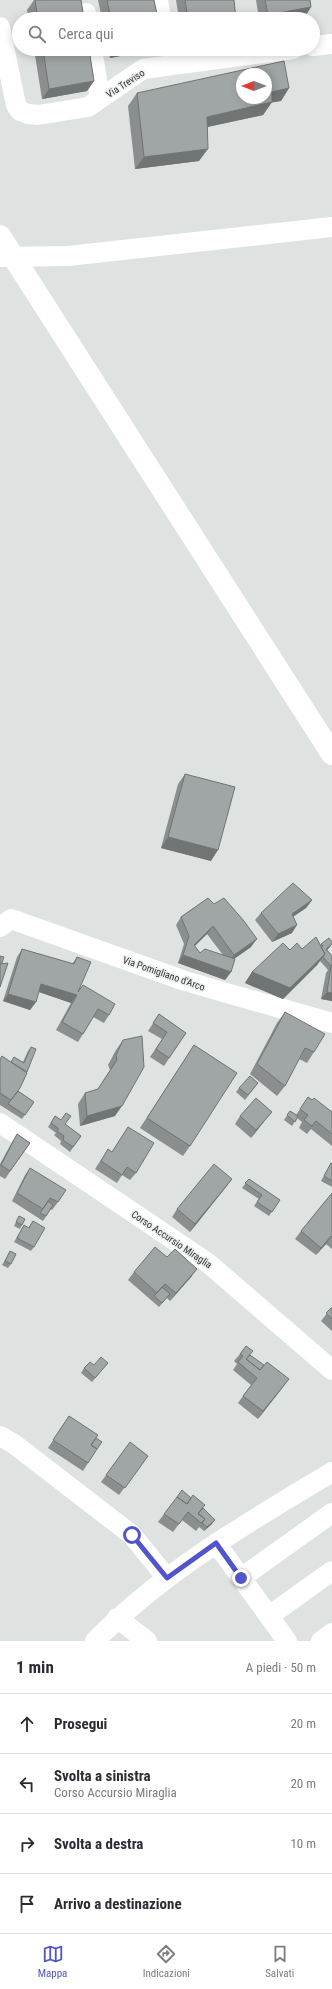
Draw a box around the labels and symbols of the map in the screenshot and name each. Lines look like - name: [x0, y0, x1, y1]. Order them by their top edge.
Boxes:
- street label: Via Treviso: [104, 67, 146, 100]
- north arrow: [236, 68, 272, 104]
- street label: Via Pomigliano d'Arco: [121, 954, 206, 993]
- street label: Corso Accursio Miraglia: [129, 1208, 214, 1271]
- route start: [123, 1526, 141, 1544]
- route end: [232, 1569, 250, 1587]

